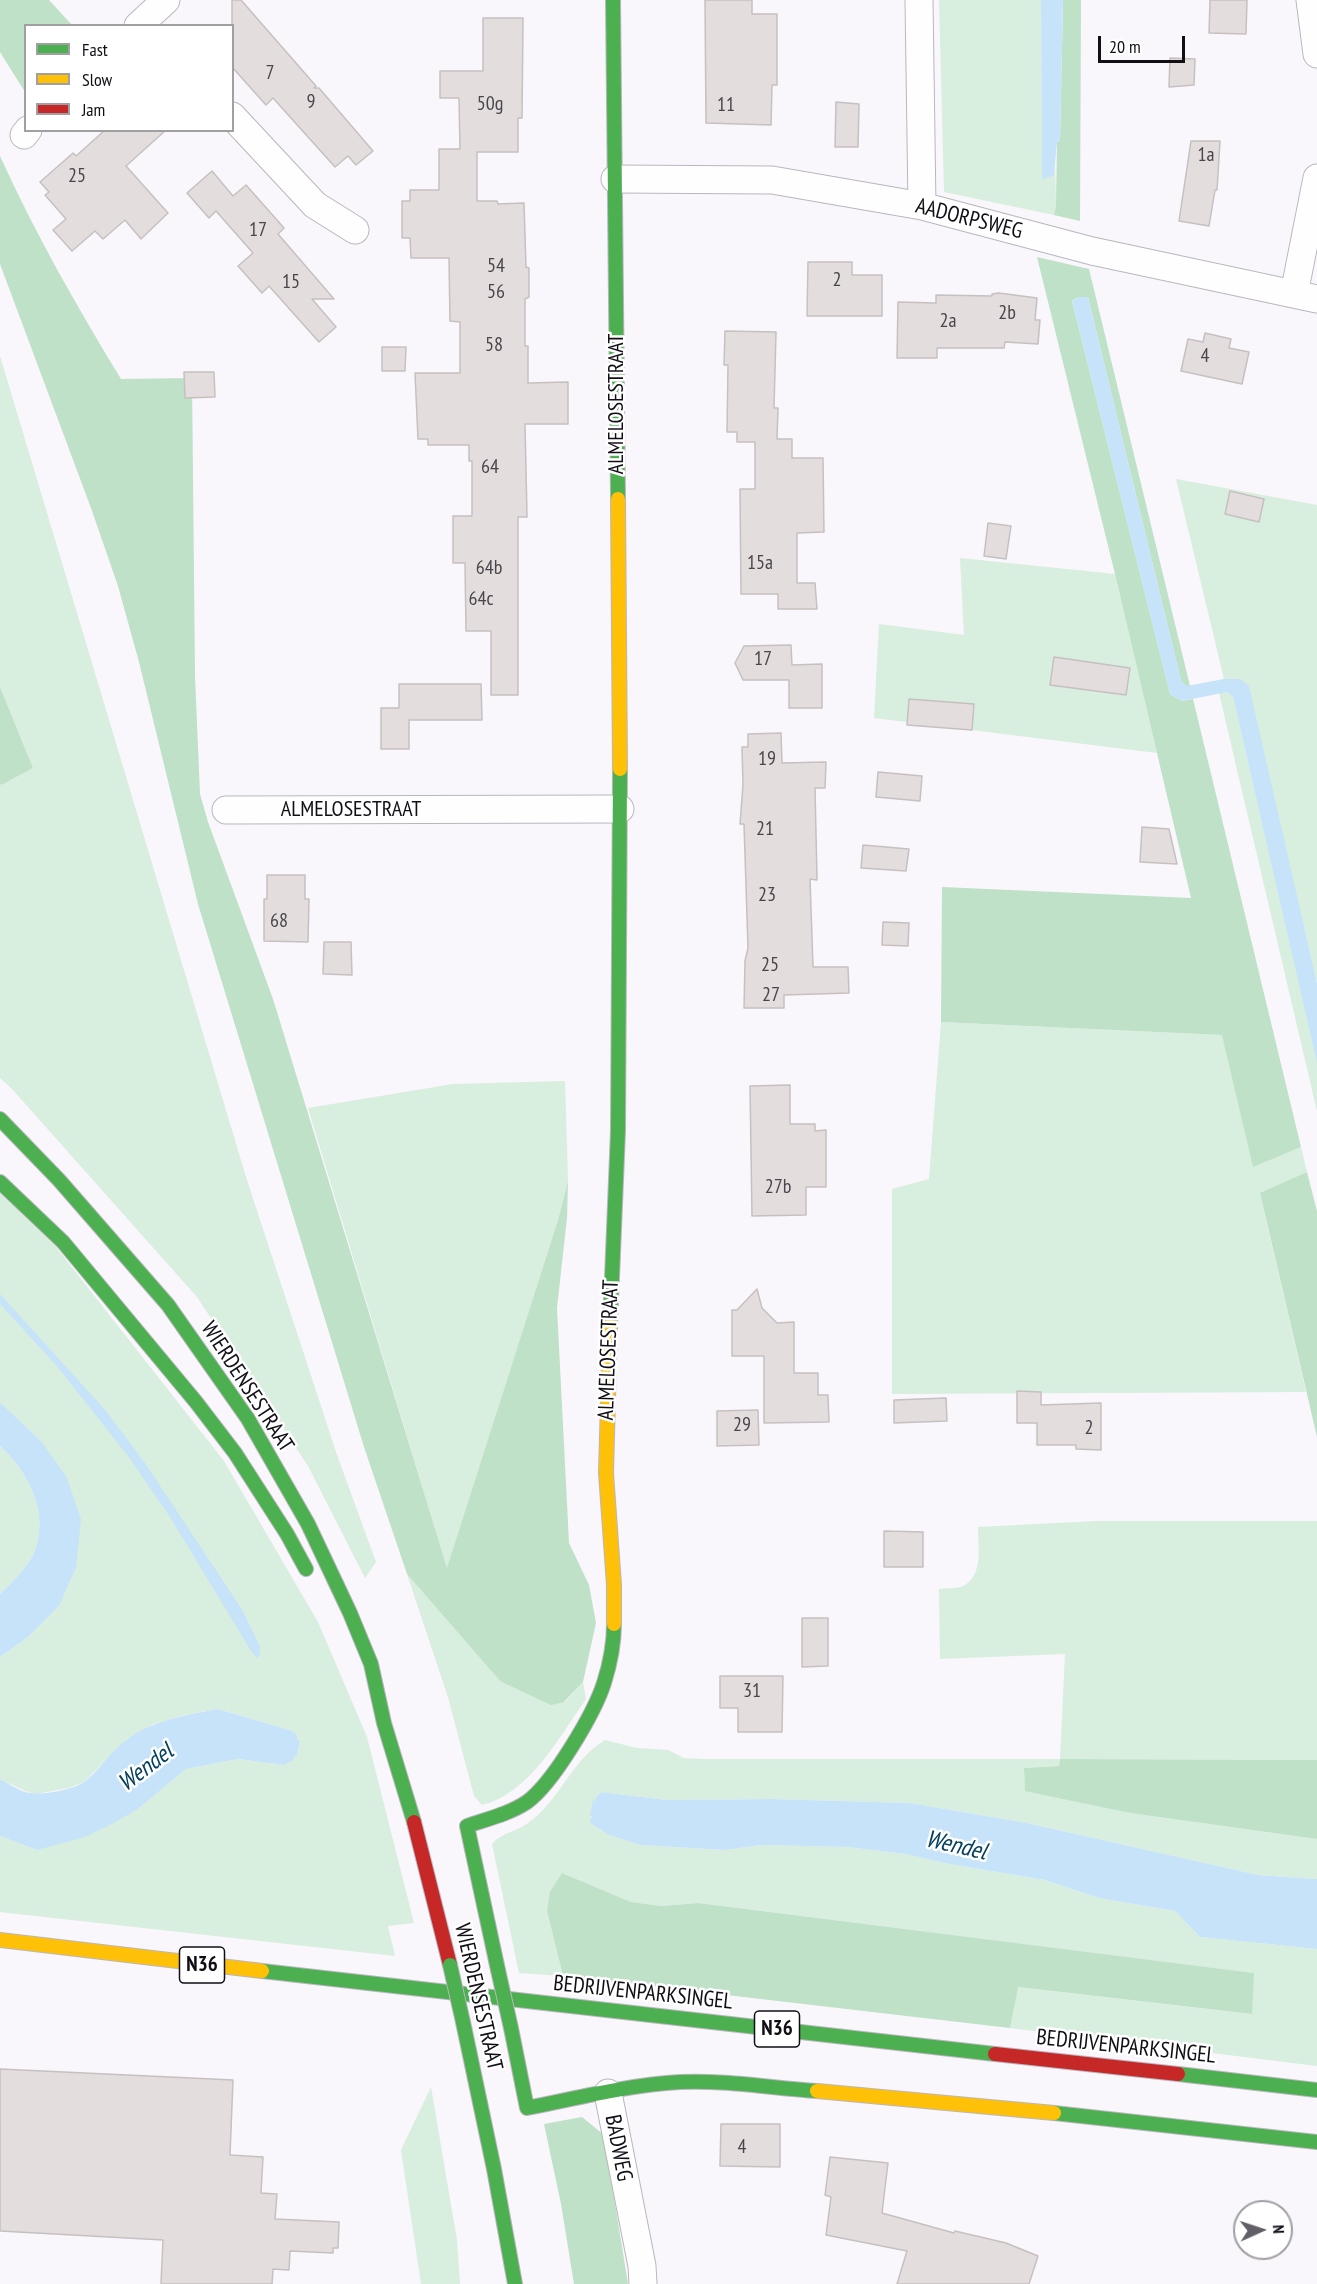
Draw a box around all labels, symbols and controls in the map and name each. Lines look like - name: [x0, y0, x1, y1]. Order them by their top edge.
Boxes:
- legend: [24, 24, 234, 132]
- scale bar: [1101, 24, 1188, 62]
- text: 20 m: [1109, 35, 1141, 58]
- text: Fast: [82, 38, 108, 61]
- house number: 7: [266, 61, 274, 85]
- text: Slow: [82, 68, 112, 91]
- house number: 9: [307, 90, 315, 114]
- house number: 50g: [477, 92, 503, 116]
- house number: 11: [717, 93, 735, 117]
- text: Jam: [82, 98, 105, 121]
- house number: 1a: [1198, 143, 1214, 167]
- house number: 25: [68, 164, 86, 188]
- street label: AADORPSWEG: [913, 193, 1025, 245]
- house number: 17: [249, 218, 267, 242]
- house number: 54: [487, 254, 505, 278]
- house number: 2: [833, 268, 841, 292]
- house number: 15: [282, 270, 300, 294]
- house number: 56: [487, 280, 505, 304]
- house number: 2b: [998, 301, 1016, 325]
- house number: 2a: [940, 309, 956, 333]
- house number: 58: [485, 333, 503, 357]
- street label: ALMELOSESTRAAT: [604, 334, 630, 474]
- house number: 4: [1201, 344, 1209, 368]
- house number: 64: [481, 455, 499, 479]
- house number: 15a: [747, 551, 773, 575]
- house number: 64b: [476, 556, 502, 580]
- house number: 64c: [468, 587, 494, 611]
- house number: 17: [754, 647, 772, 671]
- house number: 19: [758, 747, 776, 771]
- street label: ALMELOSESTRAAT: [281, 797, 421, 823]
- house number: 21: [756, 817, 774, 841]
- house number: 23: [758, 883, 776, 907]
- house number: 68: [270, 909, 288, 933]
- house number: 25: [761, 953, 779, 977]
- house number: 27: [762, 983, 780, 1007]
- house number: 27b: [765, 1175, 791, 1199]
- street label: ALMELOSESTRAAT: [593, 1279, 625, 1421]
- street label: WIERDENSESTRAAT: [195, 1317, 299, 1457]
- house number: 29: [733, 1413, 751, 1437]
- house number: 2: [1085, 1416, 1093, 1440]
- house number: 31: [743, 1679, 761, 1703]
- water label: Wendel: [113, 1738, 179, 1798]
- water label: Wendel: [923, 1825, 989, 1867]
- street label: WIERDENSESTRAAT: [448, 1921, 508, 2073]
- road number: N36: [180, 1947, 224, 1983]
- street label: BEDRIJVENPARKSINGEL: [552, 1970, 734, 2016]
- road number: N36: [754, 2011, 800, 2047]
- street label: BEDRIJVENPARKSINGEL: [1035, 2024, 1217, 2070]
- street label: BADWEG: [599, 2113, 637, 2183]
- house number: 4: [738, 2135, 746, 2159]
- north arrow: [1233, 2200, 1293, 2260]
- text: N: [1269, 2224, 1289, 2234]

